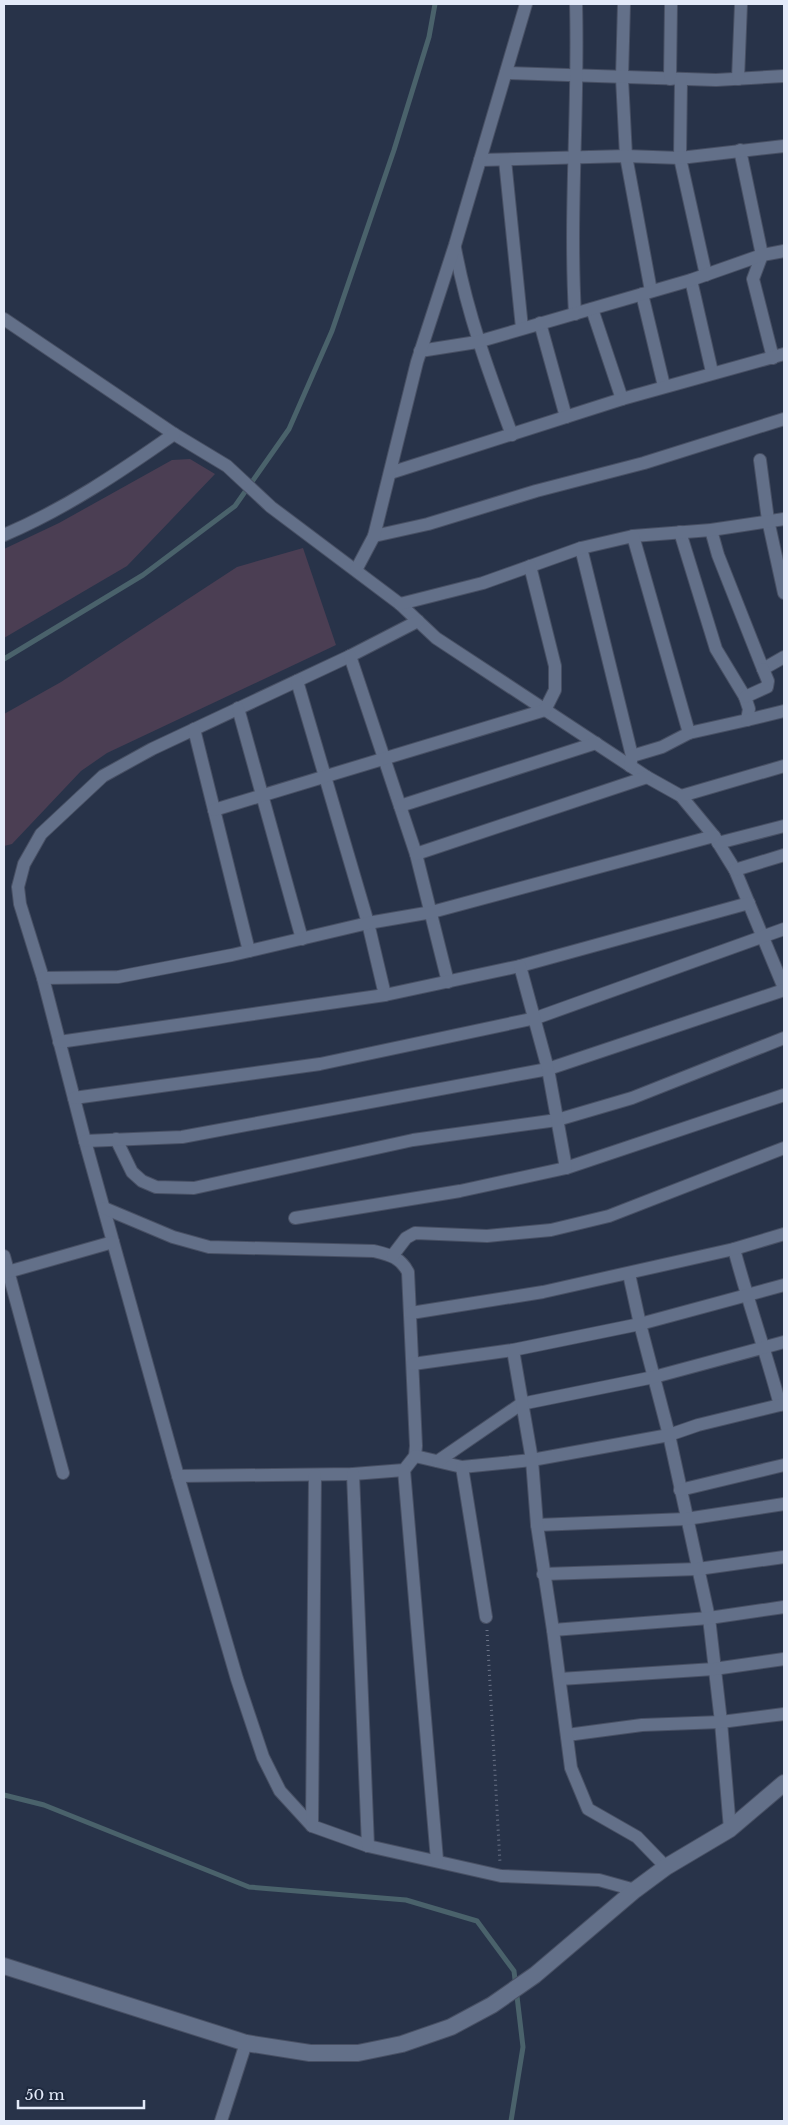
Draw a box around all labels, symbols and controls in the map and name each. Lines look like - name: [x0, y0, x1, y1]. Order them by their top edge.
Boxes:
- scale bar: [18, 2078, 144, 2110]
- text: 50 m: [25, 2085, 65, 2104]

